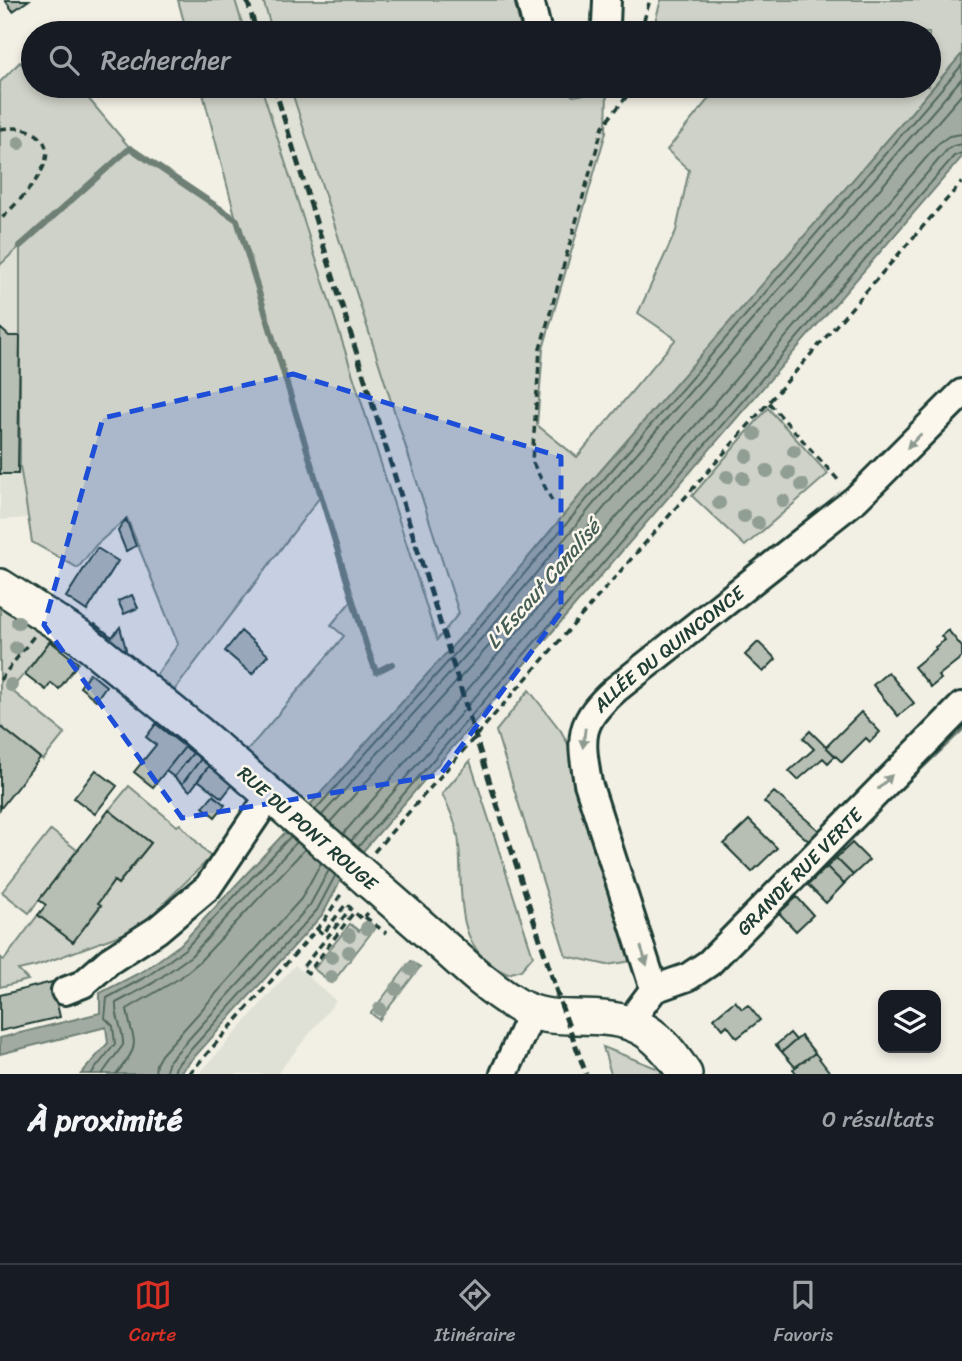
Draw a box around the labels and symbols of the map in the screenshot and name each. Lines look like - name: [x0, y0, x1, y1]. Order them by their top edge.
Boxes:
- one-way arrow: [905, 433, 922, 450]
- water label: L'Escaut Canalisé: [476, 508, 613, 658]
- street label: ALLÉE DU QUINCONCE: [584, 576, 753, 721]
- one-way arrow: [579, 727, 590, 749]
- street label: RUE DU PONT ROUGE: [230, 758, 387, 900]
- one-way arrow: [876, 774, 893, 791]
- street label: GRANDE RUE VERTE: [728, 799, 872, 944]
- one-way arrow: [639, 945, 649, 966]

